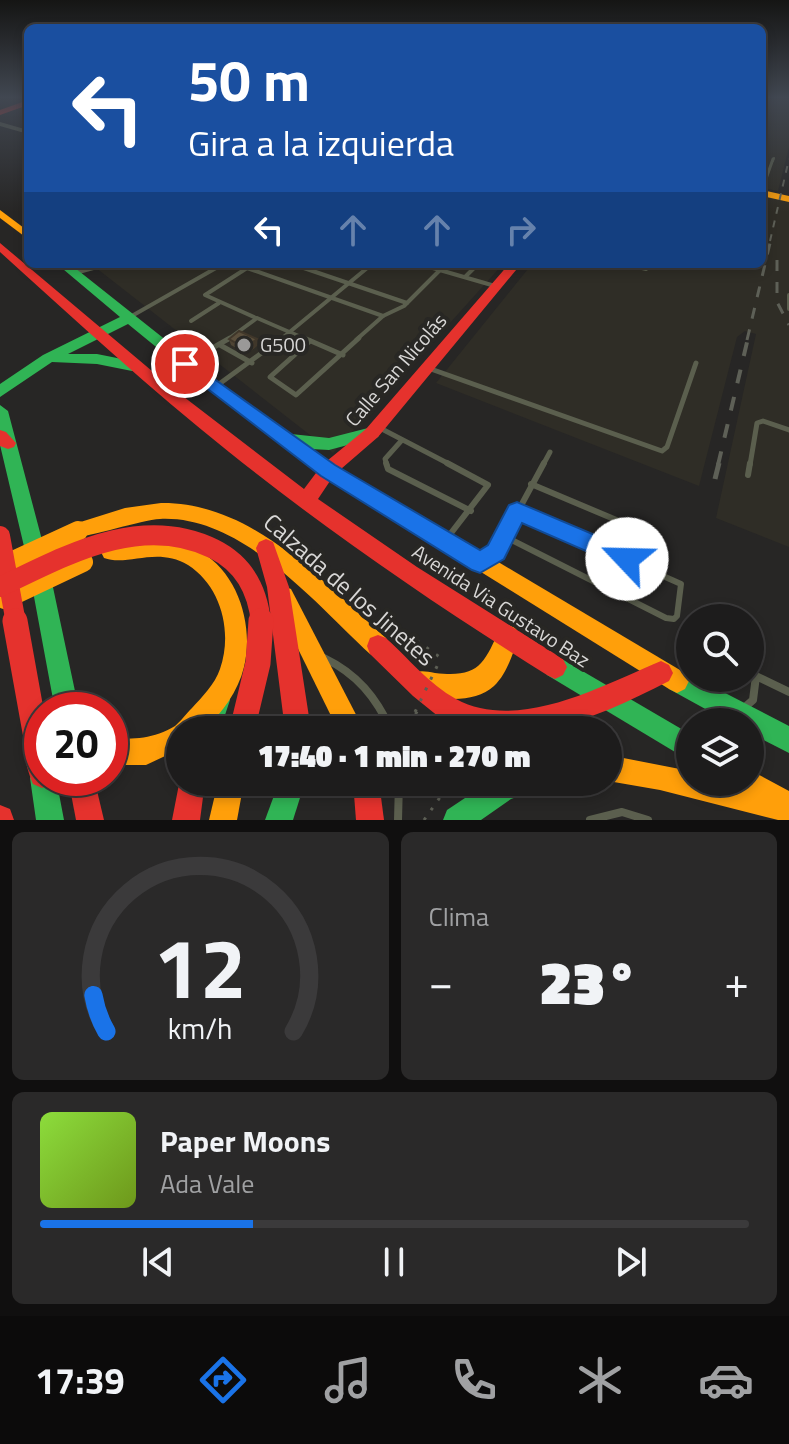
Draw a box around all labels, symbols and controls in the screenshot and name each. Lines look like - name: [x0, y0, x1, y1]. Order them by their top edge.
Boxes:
- text: 50 m: [188, 38, 310, 123]
- icon: left: [56, 56, 160, 160]
- text: Gira a la izquierda: [188, 115, 454, 170]
- icon: left: [247, 208, 291, 252]
- icon: ahead: [331, 208, 375, 252]
- icon: ahead: [415, 208, 459, 252]
- icon: right: [499, 208, 543, 252]
- street label: Calle San Nicolás: [337, 306, 454, 433]
- place label: G500: [260, 329, 306, 360]
- pin: [151, 330, 219, 398]
- marker: G500: [235, 336, 253, 354]
- icon: arrive: [163, 342, 207, 386]
- street label: Calzada de los Jinetes: [256, 504, 443, 674]
- position arrow: [585, 517, 669, 601]
- street label: Avenida Via Gustavo Baz: [406, 536, 596, 675]
- map controls: [676, 604, 764, 796]
- button: search: [676, 604, 764, 692]
- speed limit sign: 20: [24, 692, 128, 796]
- button: layers: [676, 708, 764, 796]
- text: 17:40 · 1 min · 270 m: [258, 733, 530, 779]
- text: Clima: [429, 897, 489, 936]
- text: 12: [154, 904, 247, 1030]
- text: 23°: [539, 936, 638, 1027]
- text: −: [429, 948, 453, 1015]
- text: +: [724, 948, 749, 1015]
- text: km/h: [168, 1007, 233, 1050]
- text: Paper Moons: [160, 1118, 330, 1164]
- text: Ada Vale: [160, 1164, 254, 1203]
- icon: previous: [136, 1240, 180, 1284]
- icon: pause: [372, 1240, 416, 1284]
- icon: next: [609, 1240, 653, 1284]
- icon: directions: [195, 1352, 251, 1408]
- icon: music: [320, 1352, 376, 1408]
- icon: phone: [446, 1352, 502, 1408]
- icon: climate: [572, 1352, 628, 1408]
- icon: car: [698, 1352, 754, 1408]
- text: 17:39: [35, 1353, 125, 1408]

